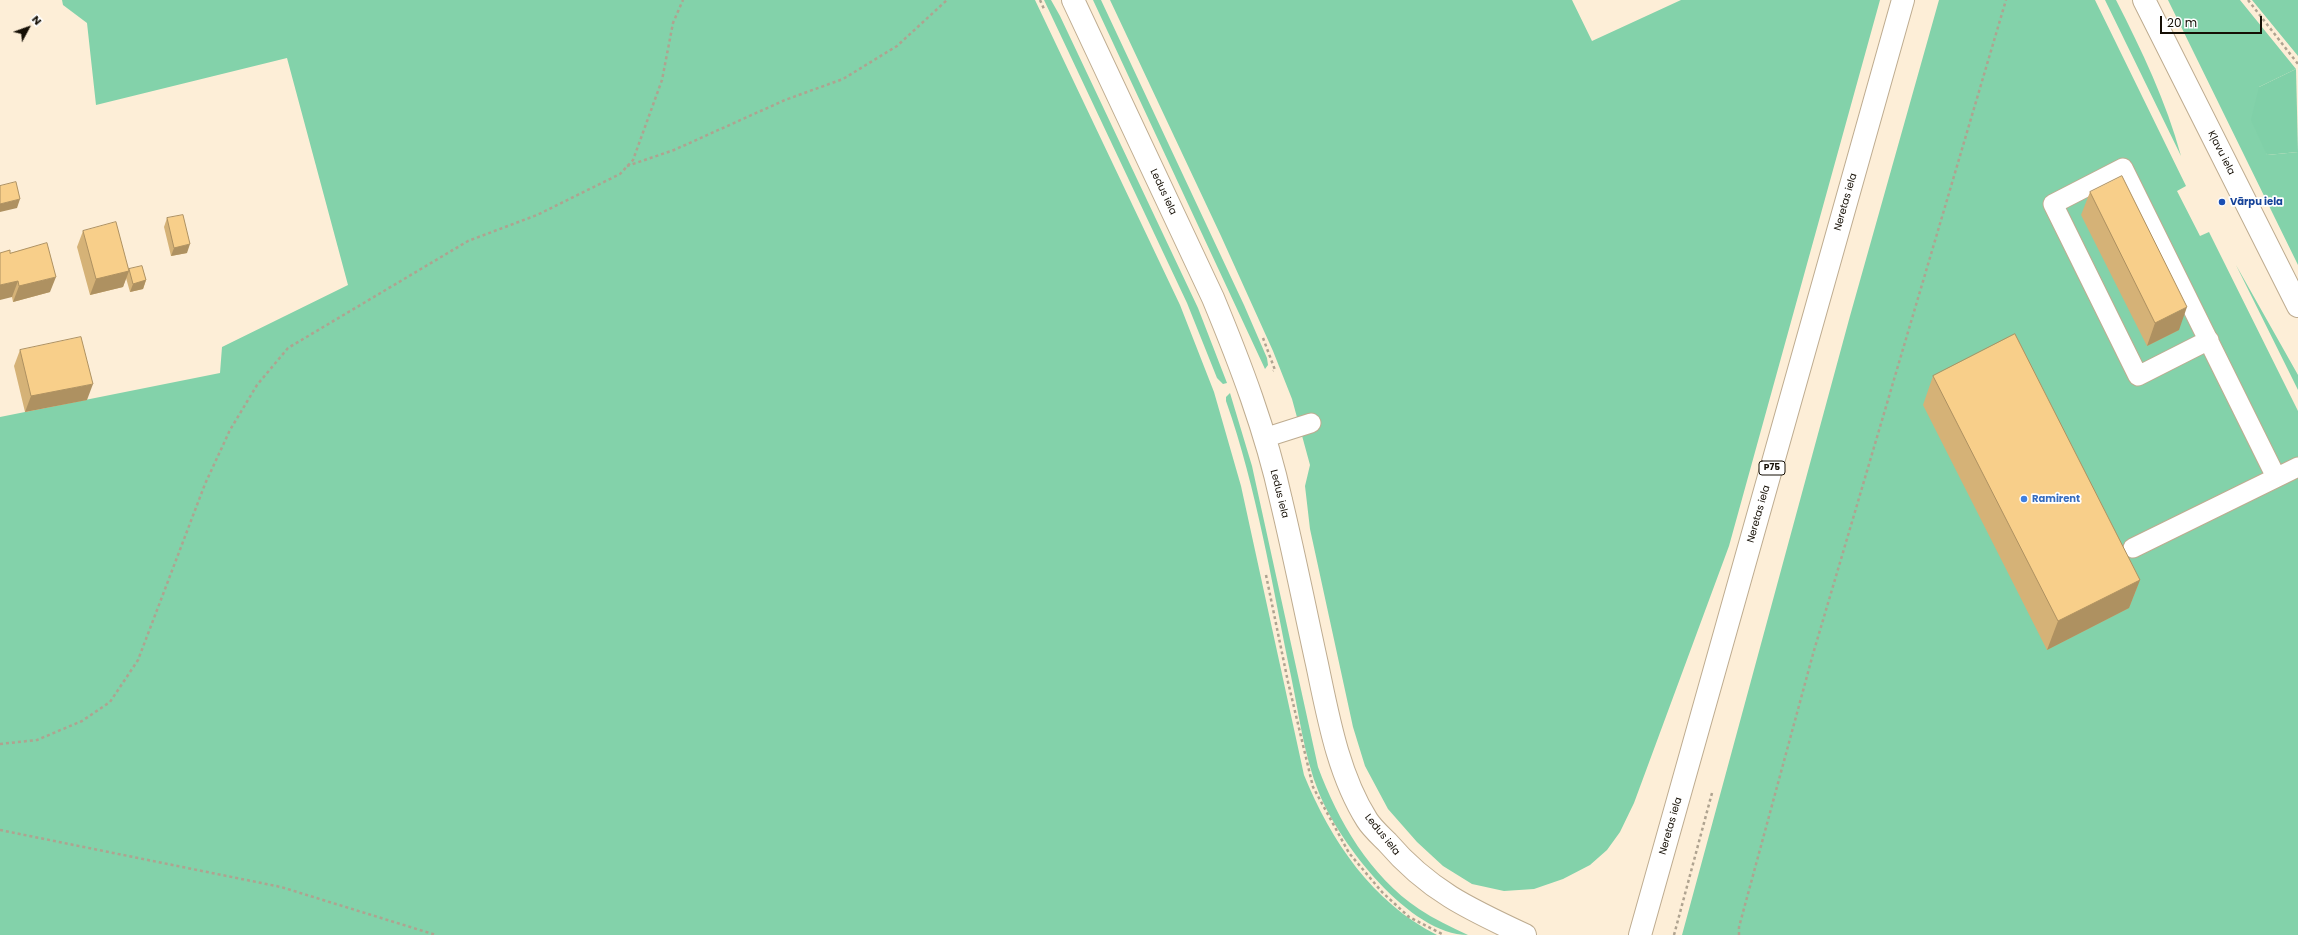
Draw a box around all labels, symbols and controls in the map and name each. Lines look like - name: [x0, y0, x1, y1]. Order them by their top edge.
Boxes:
- north arrow: [8, 8, 48, 48]
- scale bar: [2162, 8, 2264, 34]
- text: N: [28, 12, 46, 29]
- text: 20 m: [2167, 14, 2197, 31]
- street label: Kļavu iela: [2205, 129, 2237, 177]
- street label: Ledus iela: [1147, 167, 1179, 217]
- street label: Neretas iela: [1832, 172, 1860, 232]
- place label: Vārpu iela: [2230, 196, 2283, 208]
- marker: Vārpu iela: [2217, 197, 2227, 207]
- road number: P75: [1759, 461, 1785, 475]
- street label: Ledus iela: [1267, 469, 1291, 519]
- street label: Neretas iela: [1745, 484, 1773, 544]
- place label: Ramirent: [2032, 493, 2080, 505]
- marker: Ramirent: [2019, 494, 2029, 504]
- street label: Neretas iela: [1657, 796, 1685, 856]
- street label: Ledus iela: [1362, 812, 1402, 858]

